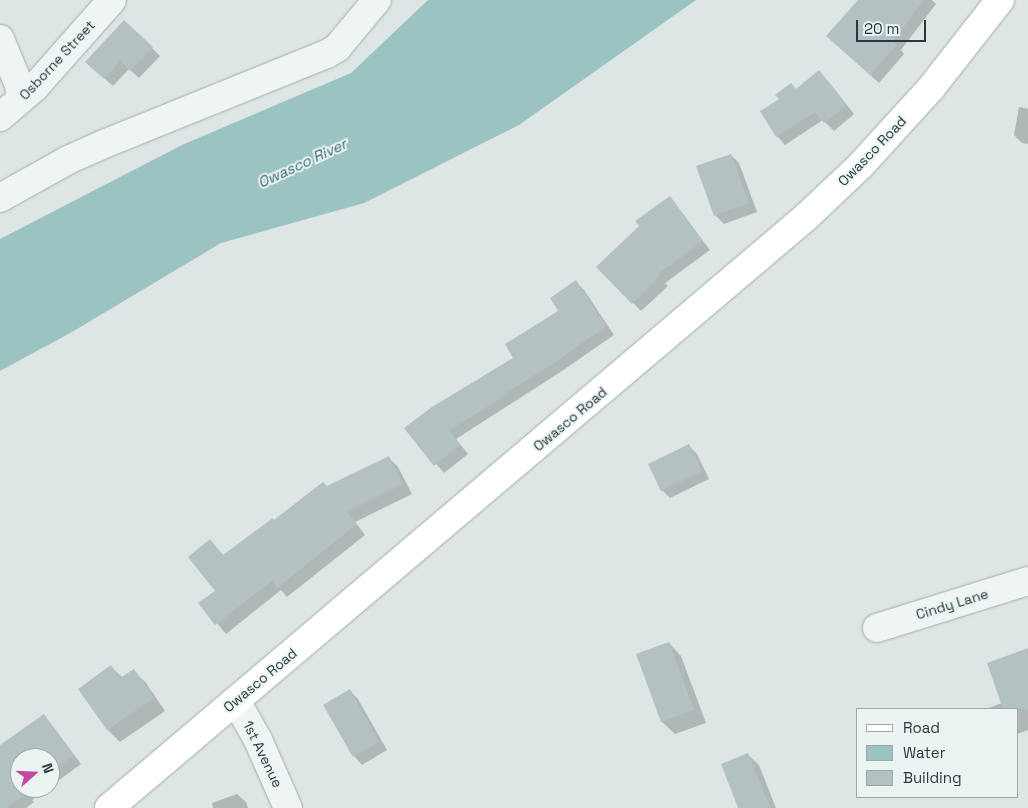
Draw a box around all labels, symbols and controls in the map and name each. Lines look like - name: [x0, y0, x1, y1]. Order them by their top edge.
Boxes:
- scale bar: [858, 10, 928, 42]
- street label: Osborne Street: [16, 17, 98, 103]
- text: 20 m: [864, 19, 899, 38]
- street label: Owasco Road: [834, 113, 910, 189]
- water label: Owasco River: [255, 135, 349, 191]
- street label: Owasco Road: [530, 383, 610, 455]
- street label: Cindy Lane: [914, 585, 990, 623]
- street label: Owasco Road: [220, 644, 300, 716]
- legend: [856, 708, 1018, 798]
- street label: 1st Avenue: [240, 718, 286, 790]
- text: Road: [903, 718, 940, 737]
- text: Water: [903, 743, 945, 762]
- north arrow: [10, 748, 60, 798]
- text: N: [38, 761, 58, 776]
- text: Building: [903, 768, 962, 787]

